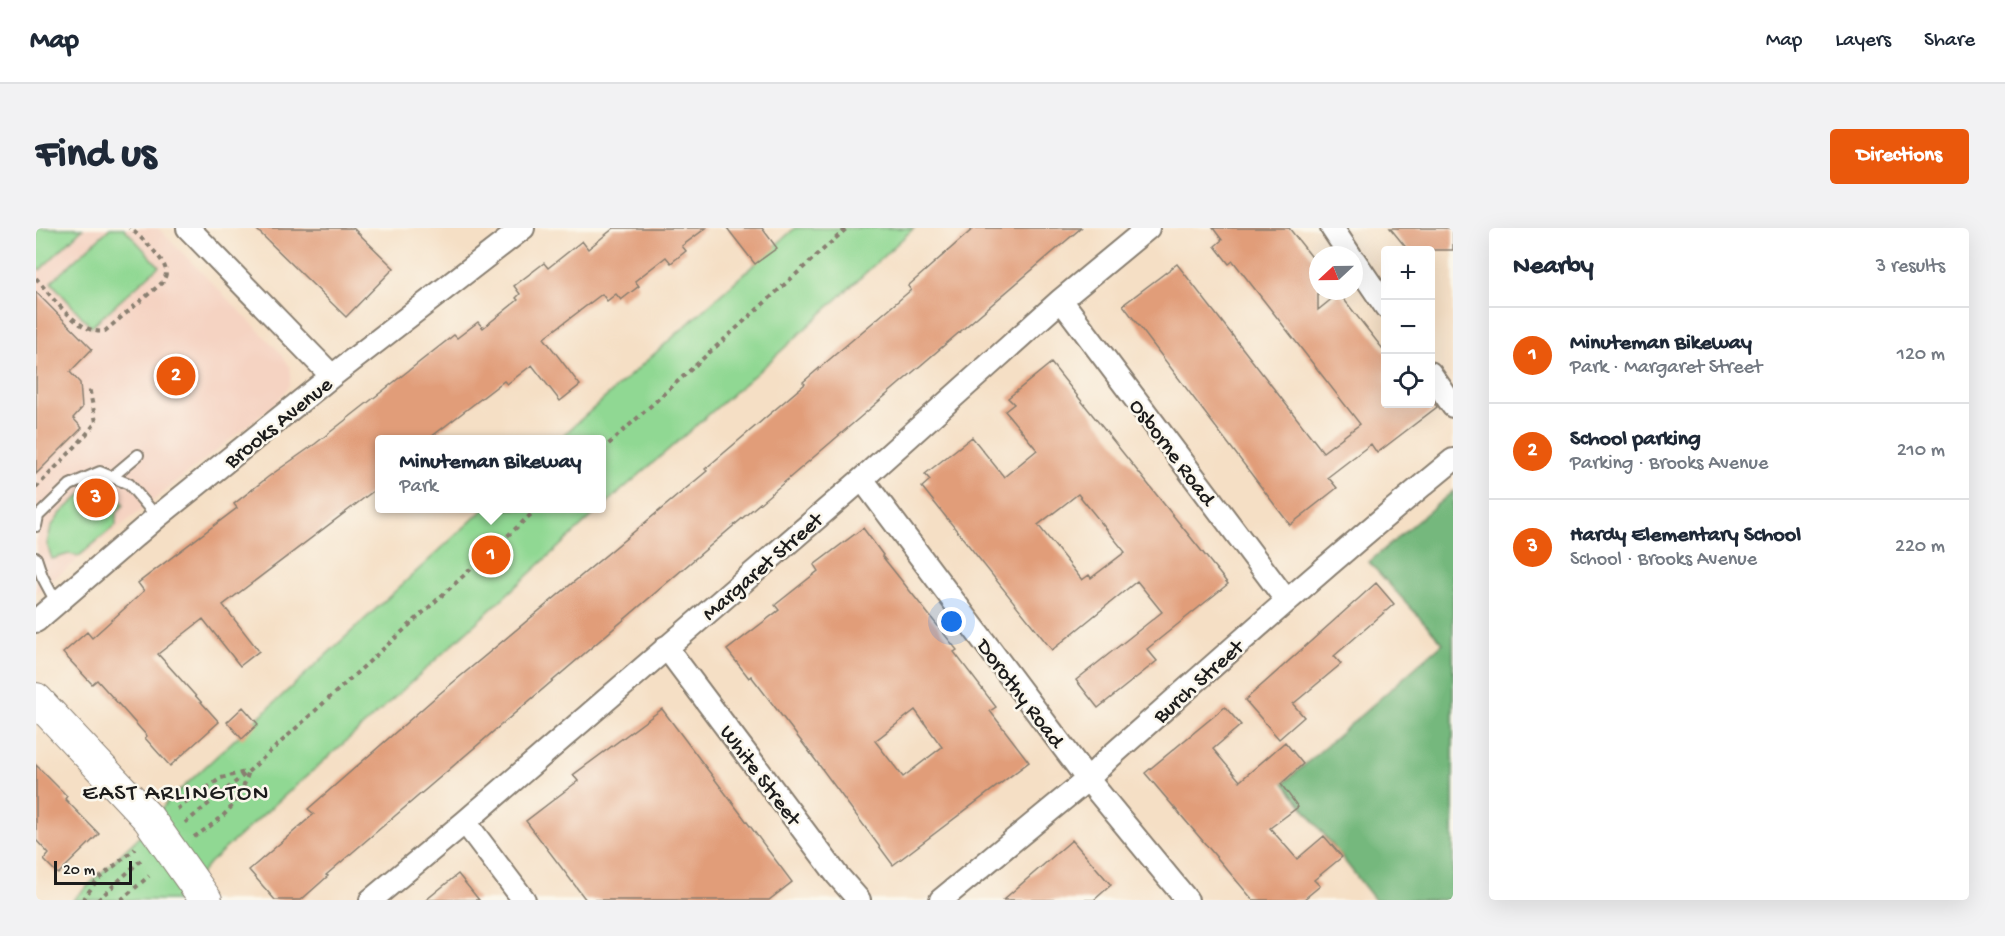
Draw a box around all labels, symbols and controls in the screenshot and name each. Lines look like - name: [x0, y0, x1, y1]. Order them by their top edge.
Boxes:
- text: Map: [30, 25, 79, 58]
- text: Map: [1766, 29, 1802, 54]
- text: Layers: [1835, 29, 1891, 54]
- text: Share: [1924, 29, 1975, 54]
- button: Directions: [1830, 129, 1969, 184]
- text: Find us: [36, 132, 156, 181]
- north arrow: [1309, 246, 1363, 300]
- map controls: [1381, 246, 1435, 408]
- button: +: [1381, 246, 1435, 300]
- text: Nearby: [1513, 252, 1594, 283]
- text: 3 results: [1876, 256, 1945, 279]
- button: −: [1381, 300, 1435, 354]
- text: Minuteman Bikeway: [1570, 331, 1752, 357]
- text: 1: [1528, 344, 1537, 367]
- text: 120 m: [1897, 344, 1945, 367]
- pin: 2: [156, 354, 196, 398]
- button: locate: [1381, 354, 1435, 408]
- text: Park · Margaret Street: [1570, 357, 1762, 380]
- street label: Brooks Avenue: [220, 372, 339, 476]
- street label: Osborne Road: [1122, 395, 1221, 514]
- text: School parking: [1570, 427, 1701, 453]
- popup: [375, 435, 606, 513]
- text: 2: [1528, 440, 1537, 463]
- text: 210 m: [1897, 440, 1945, 463]
- text: Minuteman Bikeway: [400, 450, 581, 476]
- text: Parking · Brooks Avenue: [1570, 453, 1768, 476]
- pin: 3: [76, 476, 116, 520]
- text: Park: [400, 476, 438, 499]
- street label: Margaret Street: [698, 507, 831, 628]
- text: Hardy Elementary School: [1570, 523, 1801, 549]
- pin: 1: [472, 532, 510, 578]
- text: 3: [1527, 536, 1538, 559]
- text: 220 m: [1895, 536, 1945, 559]
- text: School · Brooks Avenue: [1570, 549, 1757, 572]
- your location: [937, 607, 966, 636]
- street label: Dorothy Road: [968, 633, 1070, 756]
- street label: Burch Street: [1148, 634, 1252, 731]
- street label: White Street: [712, 721, 806, 834]
- district label: EAST ARLINGTON: [82, 780, 270, 809]
- scale bar: [54, 858, 132, 886]
- text: 20 m: [63, 862, 95, 881]

